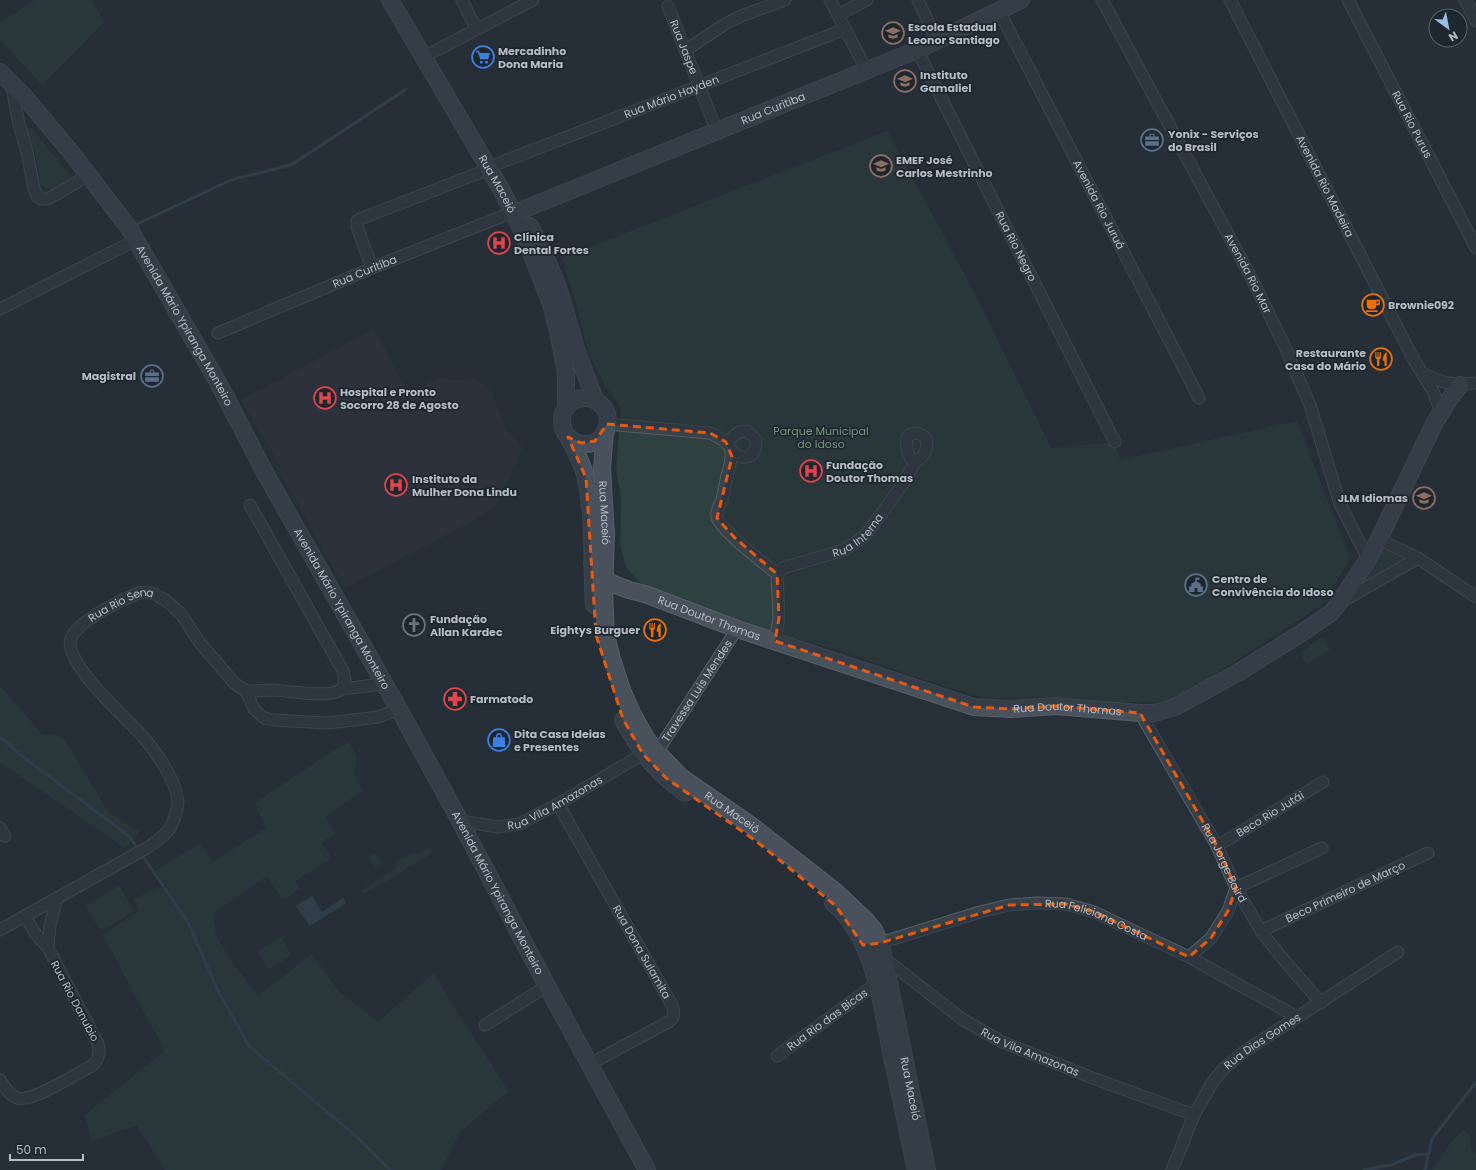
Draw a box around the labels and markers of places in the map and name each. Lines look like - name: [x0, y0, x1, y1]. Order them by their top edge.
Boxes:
- place label: Escola Estadual Leonor Santiago: [908, 19, 1000, 48]
- school or university icon: Escola Estadual Leonor Santiago: [880, 20, 906, 46]
- place label: Mercadinho Dona Maria: [498, 43, 566, 72]
- supermarket icon: Mercadinho Dona Maria: [470, 44, 496, 70]
- place label: Instituto Gamaliel: [920, 67, 971, 96]
- school or university icon: Instituto Gamaliel: [892, 68, 918, 94]
- place label: Yonix - Serviços do Brasil: [1168, 126, 1259, 155]
- office icon: Yonix - Serviços do Brasil: [1139, 127, 1165, 153]
- place label: EMEF José Carlos Mestrinho: [896, 152, 993, 181]
- school or university icon: EMEF José Carlos Mestrinho: [868, 153, 894, 179]
- place label: Clínica Dental Fortes: [514, 229, 589, 258]
- hospital icon: Clínica Dental Fortes: [486, 230, 512, 256]
- cafe icon: Brownie092: [1360, 292, 1386, 318]
- place label: Brownie092: [1388, 297, 1454, 313]
- place label: Restaurante Casa do Mário: [1285, 345, 1366, 374]
- restaurant icon: Restaurante Casa do Mário: [1368, 346, 1394, 372]
- office icon: Magistral: [139, 363, 165, 389]
- place label: Magistral: [82, 368, 136, 384]
- place label: Hospital e Pronto Socorro 28 de Agosto: [340, 384, 459, 413]
- hospital icon: Hospital e Pronto Socorro 28 de Agosto: [312, 385, 338, 411]
- place label: Fundação Doutor Thomas: [826, 457, 913, 486]
- hospital icon: Fundação Doutor Thomas: [798, 458, 824, 484]
- place label: Instituto da Mulher Dona Lindu: [412, 471, 517, 500]
- hospital icon: Instituto da Mulher Dona Lindu: [383, 472, 409, 498]
- school or university icon: JLM Idiomas: [1411, 485, 1437, 511]
- place label: JLM Idiomas: [1338, 490, 1408, 506]
- place label: Centro de Convivência do Idoso: [1212, 571, 1333, 600]
- public building icon: Centro de Convivência do Idoso: [1183, 572, 1209, 598]
- place label: Fundação Allan Kardec: [430, 611, 503, 640]
- church icon: Fundação Allan Kardec: [401, 612, 427, 638]
- restaurant icon: Eightys Burguer: [642, 617, 668, 643]
- place label: Eightys Burguer: [550, 622, 640, 638]
- pharmacy icon: Farmatodo: [442, 686, 468, 712]
- place label: Farmatodo: [470, 691, 533, 707]
- place label: Dita Casa Ideias e Presentes: [514, 726, 606, 755]
- shop icon: Dita Casa Ideias e Presentes: [486, 727, 512, 753]

